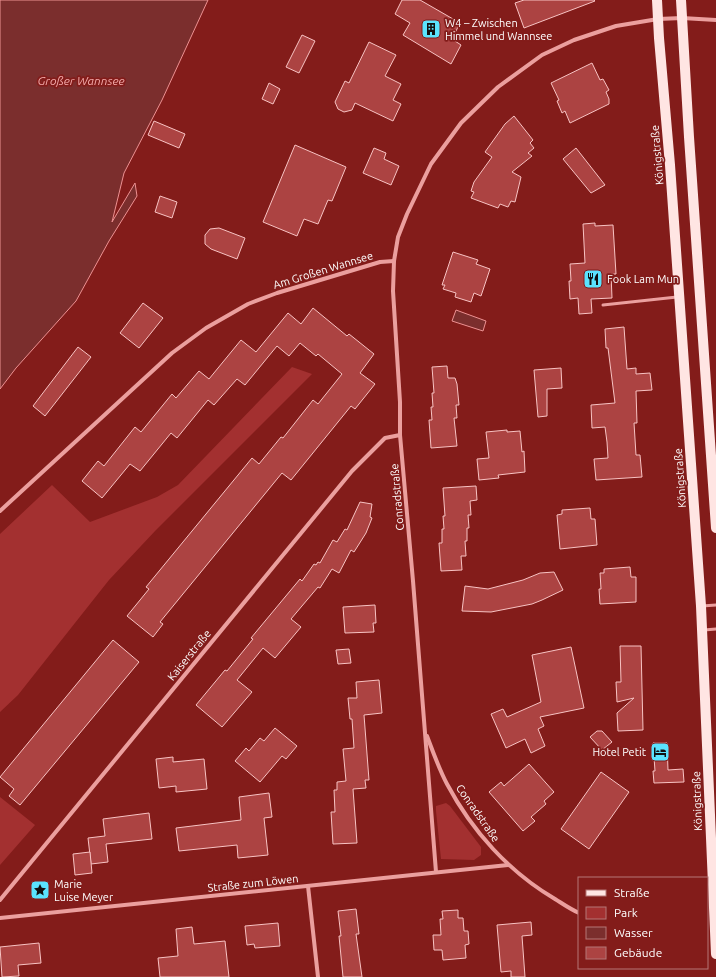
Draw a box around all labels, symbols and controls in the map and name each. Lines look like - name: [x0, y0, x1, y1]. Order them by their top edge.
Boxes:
- place label: W4 – Zwischen Himmel und Wannsee: [445, 17, 552, 42]
- building icon: W4 – Zwischen Himmel und Wannsee: [420, 18, 442, 40]
- water label: Großer Wannsee: [37, 74, 125, 87]
- street label: Königstraße: [648, 125, 666, 185]
- street label: Am Großen Wannsee: [272, 249, 374, 291]
- restaurant icon: Fook Lam Mun: [582, 268, 604, 290]
- place label: Fook Lam Mun: [607, 273, 679, 285]
- street label: Königstraße: [672, 448, 688, 508]
- street label: Conradstraße: [388, 463, 406, 531]
- street label: Kaiserstraße: [165, 627, 213, 683]
- hotel icon: Hotel Petit: [649, 741, 671, 763]
- place label: Hotel Petit: [592, 746, 647, 758]
- street label: Königstraße: [690, 771, 704, 831]
- street label: Conradstraße: [454, 782, 502, 844]
- street label: Straße zum Löwen: [207, 872, 299, 894]
- legend: [578, 877, 708, 969]
- place label: Marie Luise Meyer: [54, 878, 114, 903]
- place icon: Marie Luise Meyer: [29, 879, 51, 901]
- text: Straße: [614, 886, 650, 899]
- text: Park: [614, 906, 638, 919]
- text: Wasser: [614, 926, 653, 939]
- text: Gebäude: [614, 946, 662, 959]

